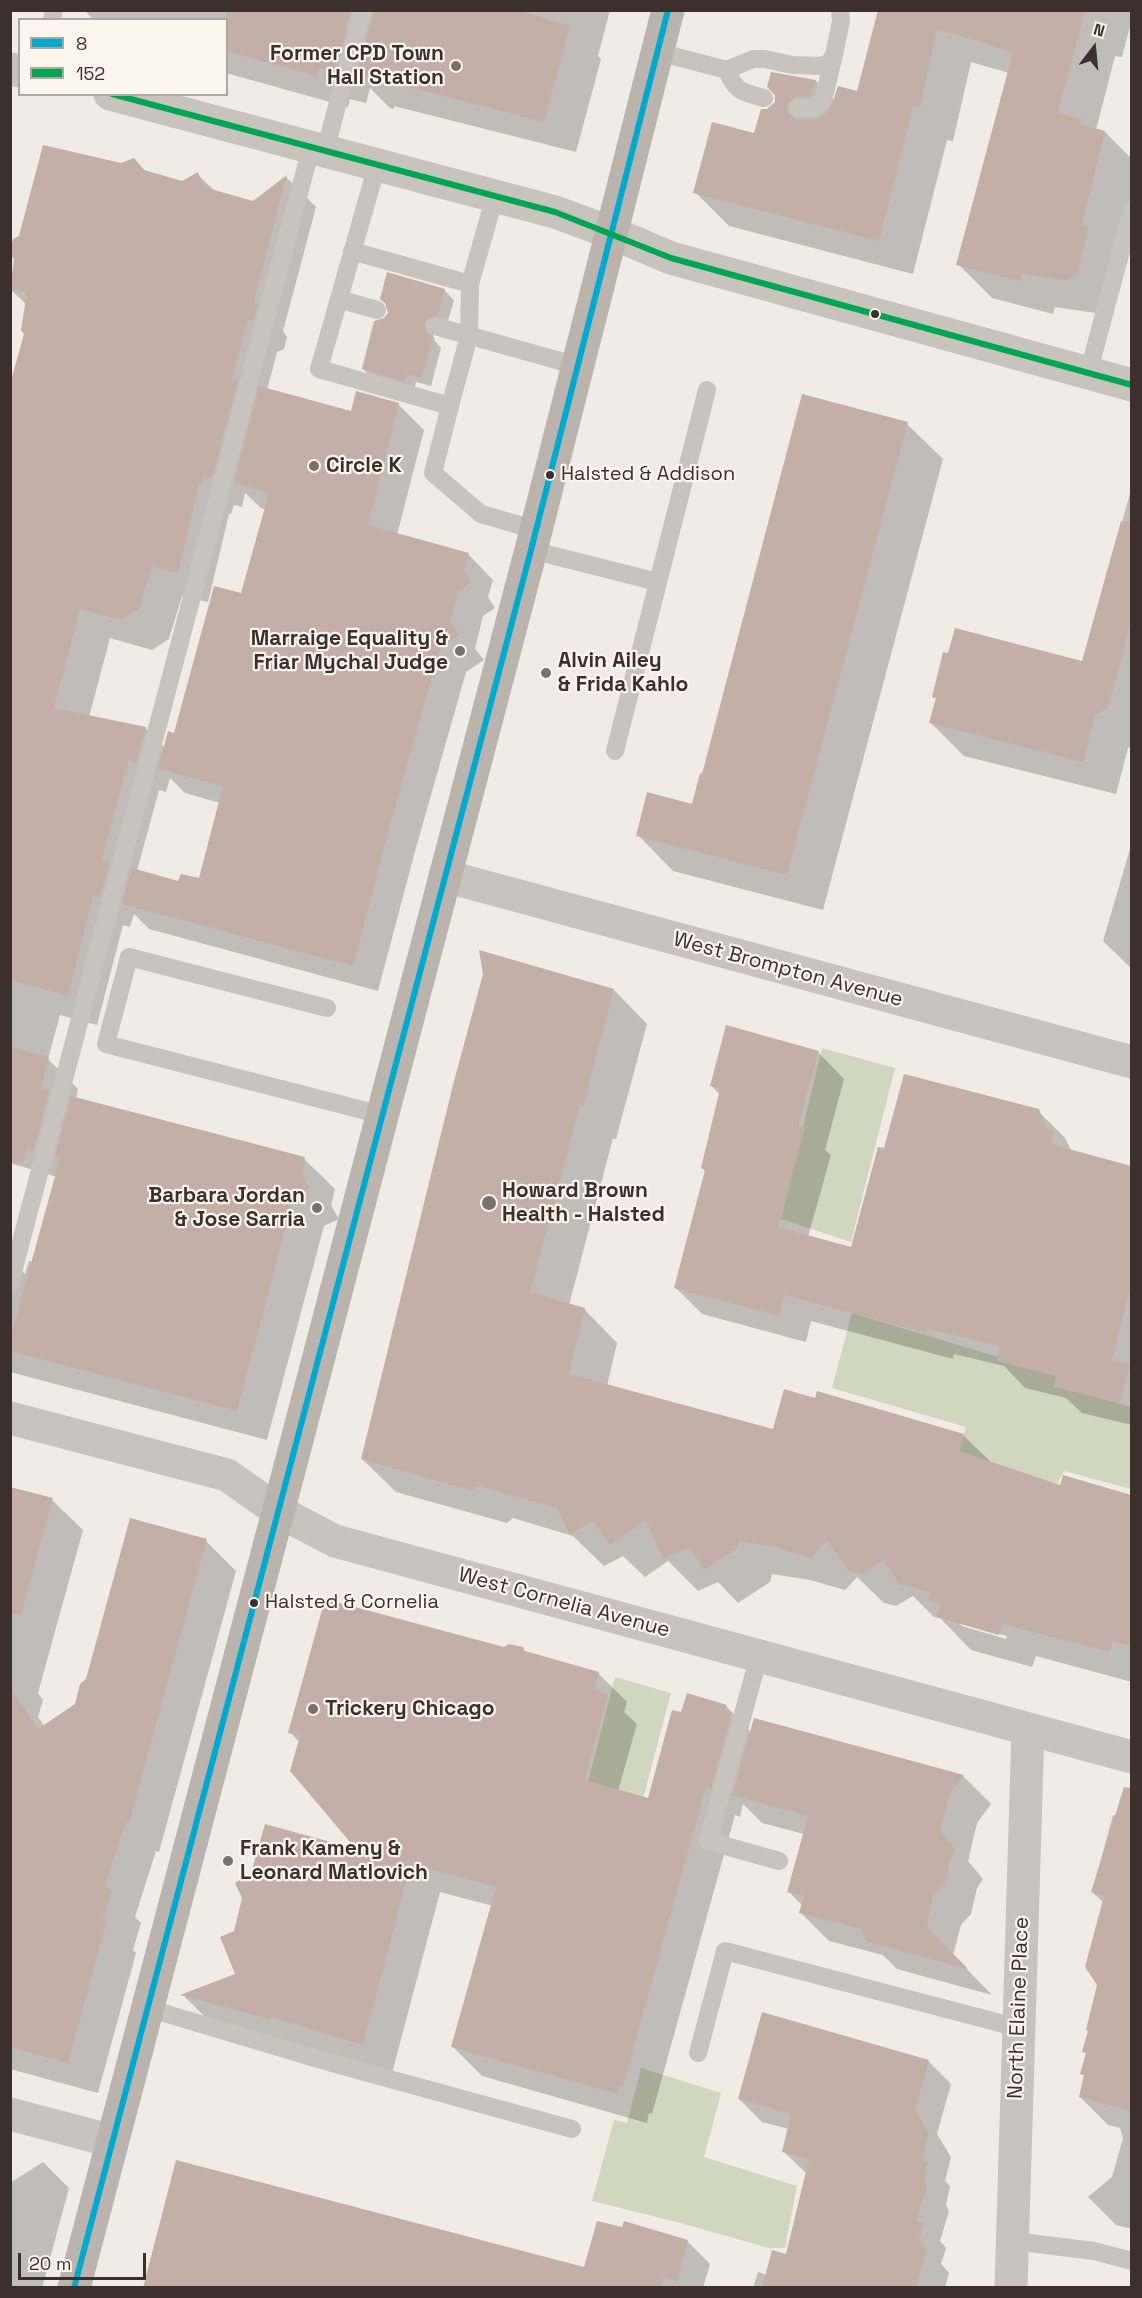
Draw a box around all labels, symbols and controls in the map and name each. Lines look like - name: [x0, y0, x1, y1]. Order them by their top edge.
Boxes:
- legend: [18, 18, 228, 96]
- north arrow: [1064, 18, 1124, 78]
- text: N: [1091, 19, 1107, 42]
- text: 8: [76, 32, 87, 55]
- place label: Former CPD Town Hall Station: [270, 41, 444, 91]
- marker: Former CPD Town Hall Station: [449, 59, 463, 73]
- text: 152: [76, 62, 105, 85]
- unlabelled marker: [869, 308, 881, 320]
- place label: Circle K: [326, 453, 402, 479]
- marker: Circle K: [307, 459, 321, 473]
- place label: Halsted & Addison: [561, 463, 735, 487]
- marker: Halsted & Addison: [544, 469, 556, 481]
- place label: Marraige Equality & Friar Mychal Judge: [251, 626, 448, 676]
- marker: Marraige Equality & Friar Mychal Judge: [453, 644, 467, 658]
- place label: Alvin Ailey & Frida Kahlo: [558, 648, 688, 698]
- marker: Alvin Ailey & Frida Kahlo: [539, 666, 553, 680]
- street label: West Brompton Avenue: [670, 927, 906, 1013]
- place label: Howard Brown Health - Halsted: [502, 1178, 665, 1228]
- place label: Barbara Jordan & Jose Sarria: [148, 1183, 305, 1233]
- marker: Howard Brown Health - Halsted: [480, 1194, 498, 1212]
- marker: Barbara Jordan & Jose Sarria: [310, 1201, 324, 1215]
- street label: West Cornelia Avenue: [455, 1563, 673, 1643]
- place label: Halsted & Cornelia: [265, 1591, 439, 1615]
- marker: Halsted & Cornelia: [248, 1597, 260, 1609]
- place label: Trickery Chicago: [325, 1696, 495, 1722]
- marker: Trickery Chicago: [306, 1702, 320, 1716]
- place label: Frank Kameny & Leonard Matlovich: [240, 1836, 428, 1886]
- marker: Frank Kameny & Leonard Matlovich: [221, 1854, 235, 1868]
- street label: North Elaine Place: [1003, 1917, 1035, 2099]
- scale bar: [21, 2241, 148, 2279]
- text: 20 m: [29, 2252, 72, 2275]

